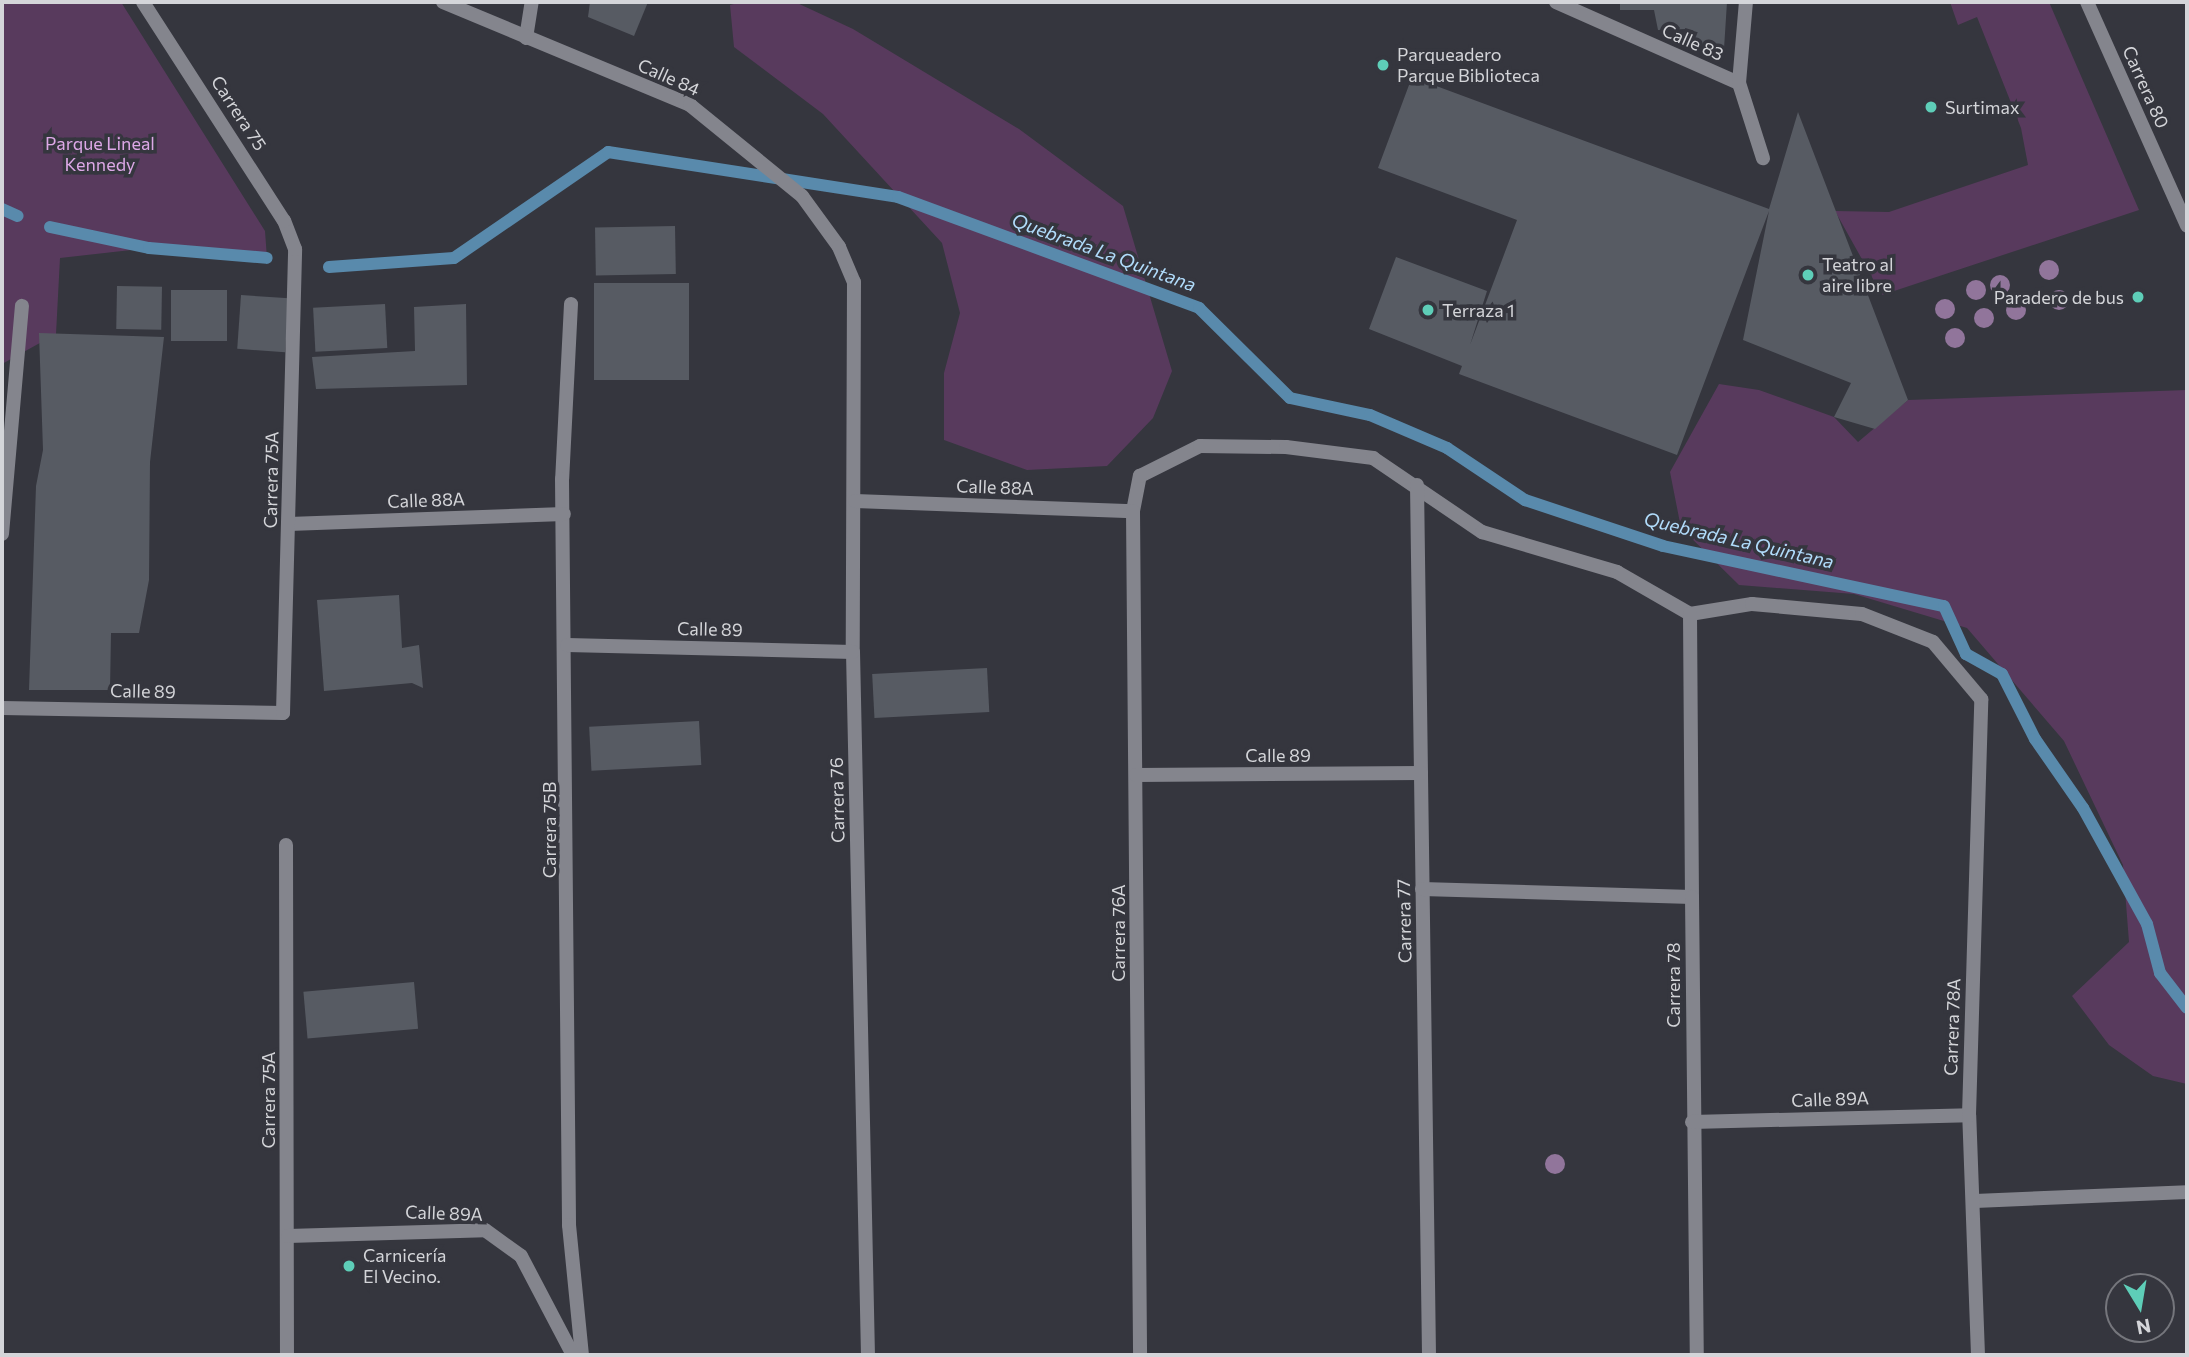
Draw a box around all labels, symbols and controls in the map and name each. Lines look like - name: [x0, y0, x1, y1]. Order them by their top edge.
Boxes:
- street label: Calle 83: [1659, 19, 1727, 65]
- street label: Carrera 80: [2118, 42, 2174, 132]
- place label: Parqueadero Parque Biblioteca: [1397, 44, 1540, 86]
- street label: Calle 84: [635, 54, 703, 100]
- marker: Parqueadero Parque Biblioteca: [1375, 57, 1391, 73]
- street label: Carrera 75: [207, 71, 271, 155]
- place label: Surtimax: [1945, 96, 2020, 118]
- marker: Surtimax: [1923, 99, 1939, 115]
- park label: Parque Lineal Kennedy: [45, 133, 155, 176]
- water label: Quebrada La Quintana: [1009, 208, 1199, 296]
- place label: Teatro al aire libre: [1822, 254, 1894, 296]
- marker: Teatro al aire libre: [1800, 267, 1816, 283]
- place label: Paradero de bus: [1994, 286, 2124, 308]
- marker: Paradero de bus: [2130, 289, 2146, 305]
- place label: Terraza 1: [1442, 299, 1515, 321]
- marker: Terraza 1: [1420, 302, 1436, 318]
- street label: Carrera 75A: [259, 431, 283, 529]
- street label: Calle 88A: [956, 475, 1034, 499]
- street label: Calle 88A: [387, 488, 465, 512]
- water label: Quebrada La Quintana: [1642, 507, 1836, 573]
- street label: Calle 89: [677, 618, 743, 640]
- street label: Calle 89: [110, 680, 176, 702]
- street label: Calle 89: [1245, 744, 1311, 766]
- street label: Carrera 76: [825, 757, 849, 843]
- street label: Carrera 75B: [538, 782, 560, 878]
- street label: Carrera 77: [1392, 879, 1416, 963]
- street label: Carrera 76A: [1107, 884, 1129, 982]
- street label: Carrera 78: [1662, 942, 1684, 1028]
- street label: Carrera 78A: [1940, 978, 1964, 1076]
- street label: Carrera 75A: [257, 1052, 279, 1148]
- street label: Calle 89A: [1791, 1087, 1869, 1111]
- street label: Calle 89A: [405, 1201, 483, 1225]
- place label: Carnicería El Vecino.: [363, 1245, 447, 1288]
- marker: Carnicería El Vecino.: [341, 1258, 357, 1274]
- north arrow: [2105, 1273, 2175, 1343]
- text: N: [2135, 1314, 2153, 1340]

